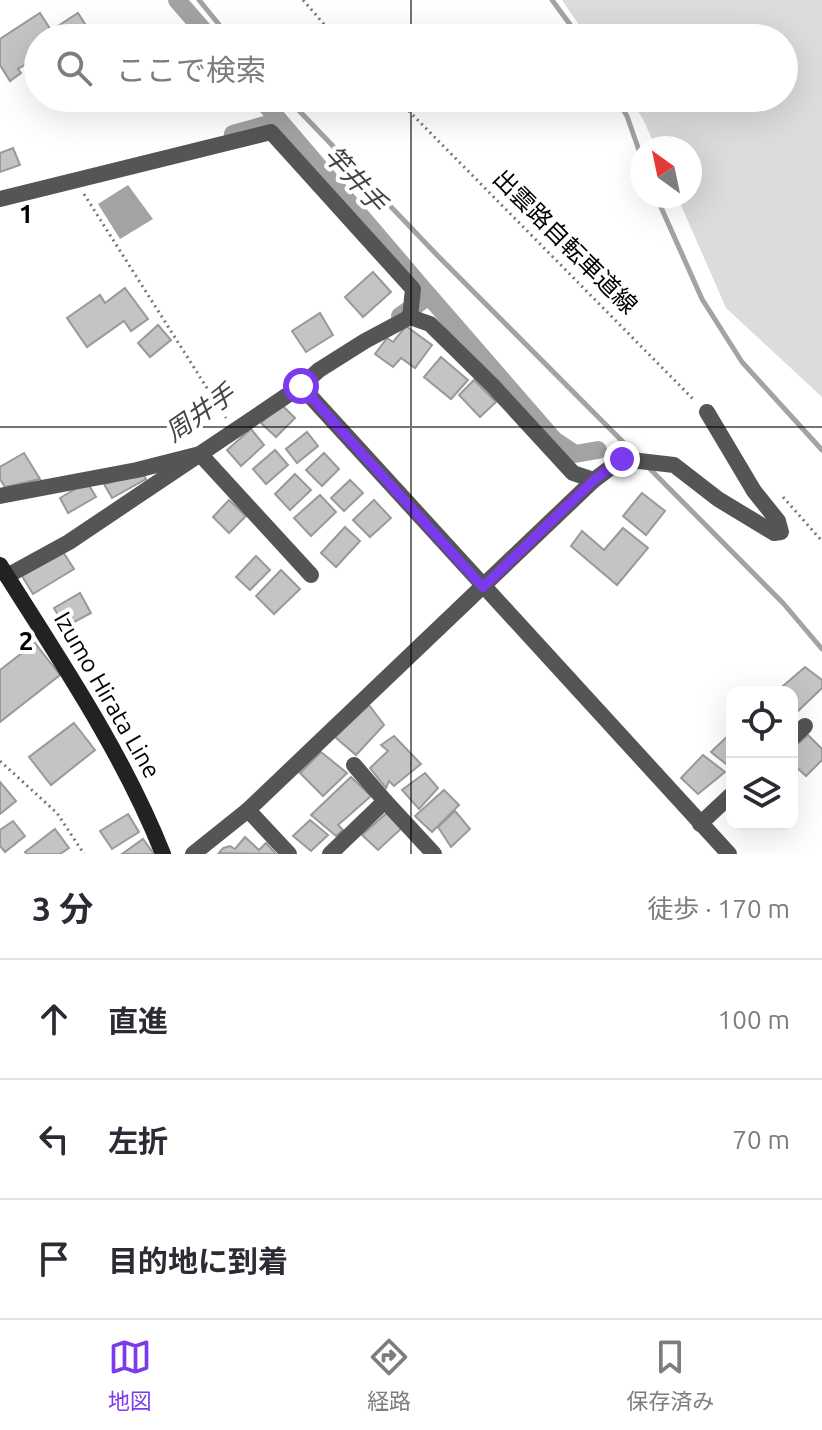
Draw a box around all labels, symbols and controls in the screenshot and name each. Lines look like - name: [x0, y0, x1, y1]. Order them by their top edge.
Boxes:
- search box: [24, 24, 798, 112]
- icon: search: [52, 46, 96, 90]
- text: ここで検索: [116, 53, 266, 87]
- north arrow: [630, 136, 702, 208]
- water label: 竿井手: [318, 140, 394, 219]
- street label: 出雲路自転車道線: [488, 164, 643, 319]
- text: 1: [19, 199, 33, 228]
- route start: [283, 368, 319, 404]
- water label: 周井手: [159, 377, 242, 447]
- route end: [604, 441, 640, 477]
- street label: Izumo Hirata Line: [49, 607, 166, 783]
- text: 2: [19, 626, 33, 655]
- map controls: [726, 686, 798, 830]
- button: locate: [726, 686, 798, 758]
- button: layers: [726, 758, 798, 830]
- text: 3 分: [32, 889, 93, 927]
- text: 徒歩 · 170 m: [647, 894, 790, 923]
- icon: ahead: [32, 997, 76, 1041]
- text: 直進: [108, 1004, 168, 1038]
- text: 100 m: [718, 1005, 790, 1034]
- icon: left: [32, 1117, 76, 1161]
- text: 左折: [108, 1124, 168, 1158]
- text: 70 m: [732, 1125, 790, 1154]
- icon: arrive: [32, 1237, 76, 1281]
- text: 目的地に到着: [108, 1244, 288, 1278]
- tab: 地図: [108, 1335, 152, 1415]
- tab: 経路: [367, 1335, 411, 1415]
- tab: 保存済み: [626, 1335, 714, 1415]

